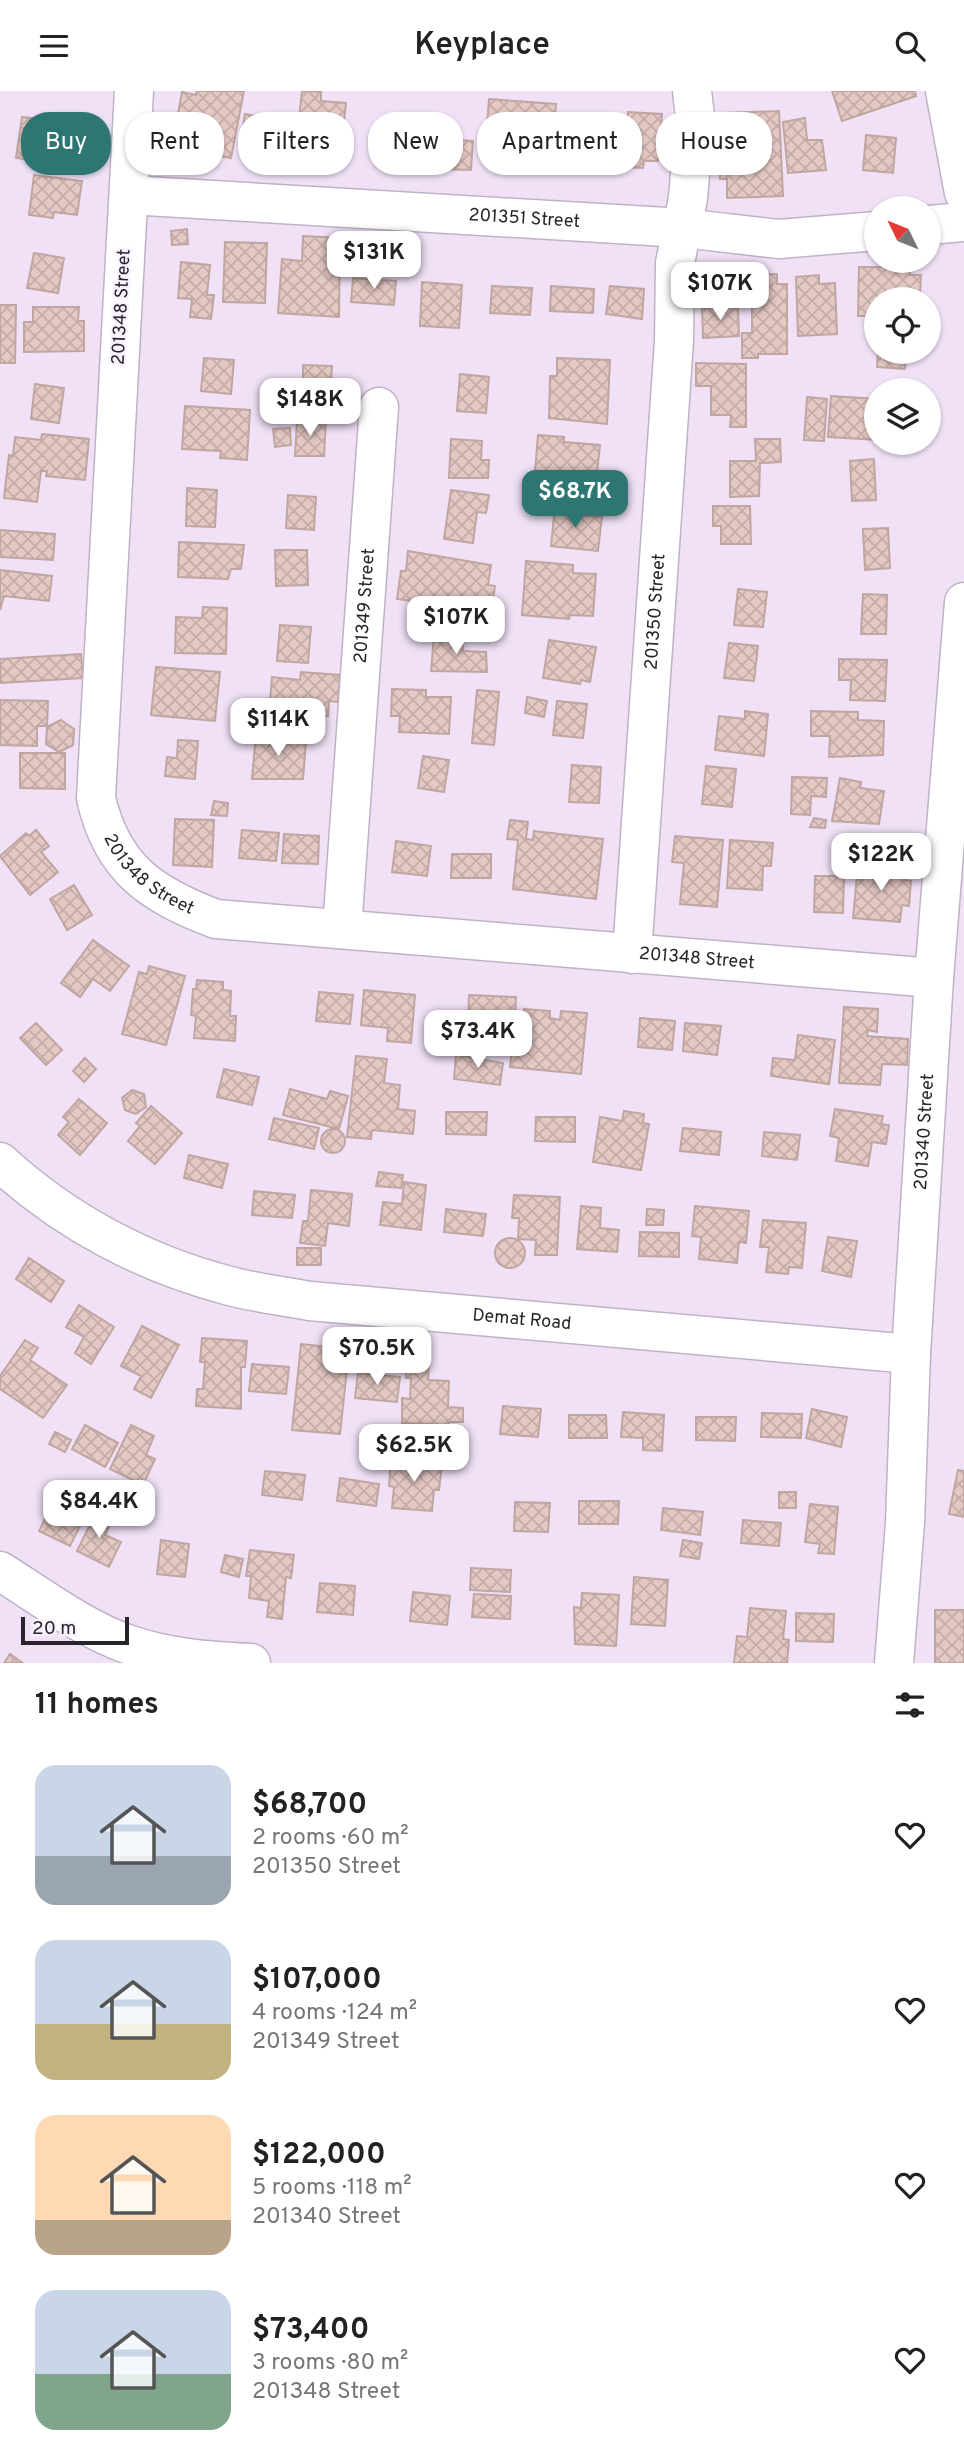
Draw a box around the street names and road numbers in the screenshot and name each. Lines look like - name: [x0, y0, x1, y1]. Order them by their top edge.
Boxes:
- street label: 201351 Street: [468, 204, 581, 233]
- street label: 201348 Street: [107, 248, 137, 366]
- street label: 201349 Street: [349, 547, 380, 664]
- street label: 201350 Street: [640, 553, 671, 671]
- street label: 201348 Street: [98, 830, 198, 920]
- street label: 201348 Street: [638, 942, 756, 975]
- street label: 201340 Street: [910, 1073, 940, 1191]
- street label: Demat Road: [471, 1304, 572, 1335]

